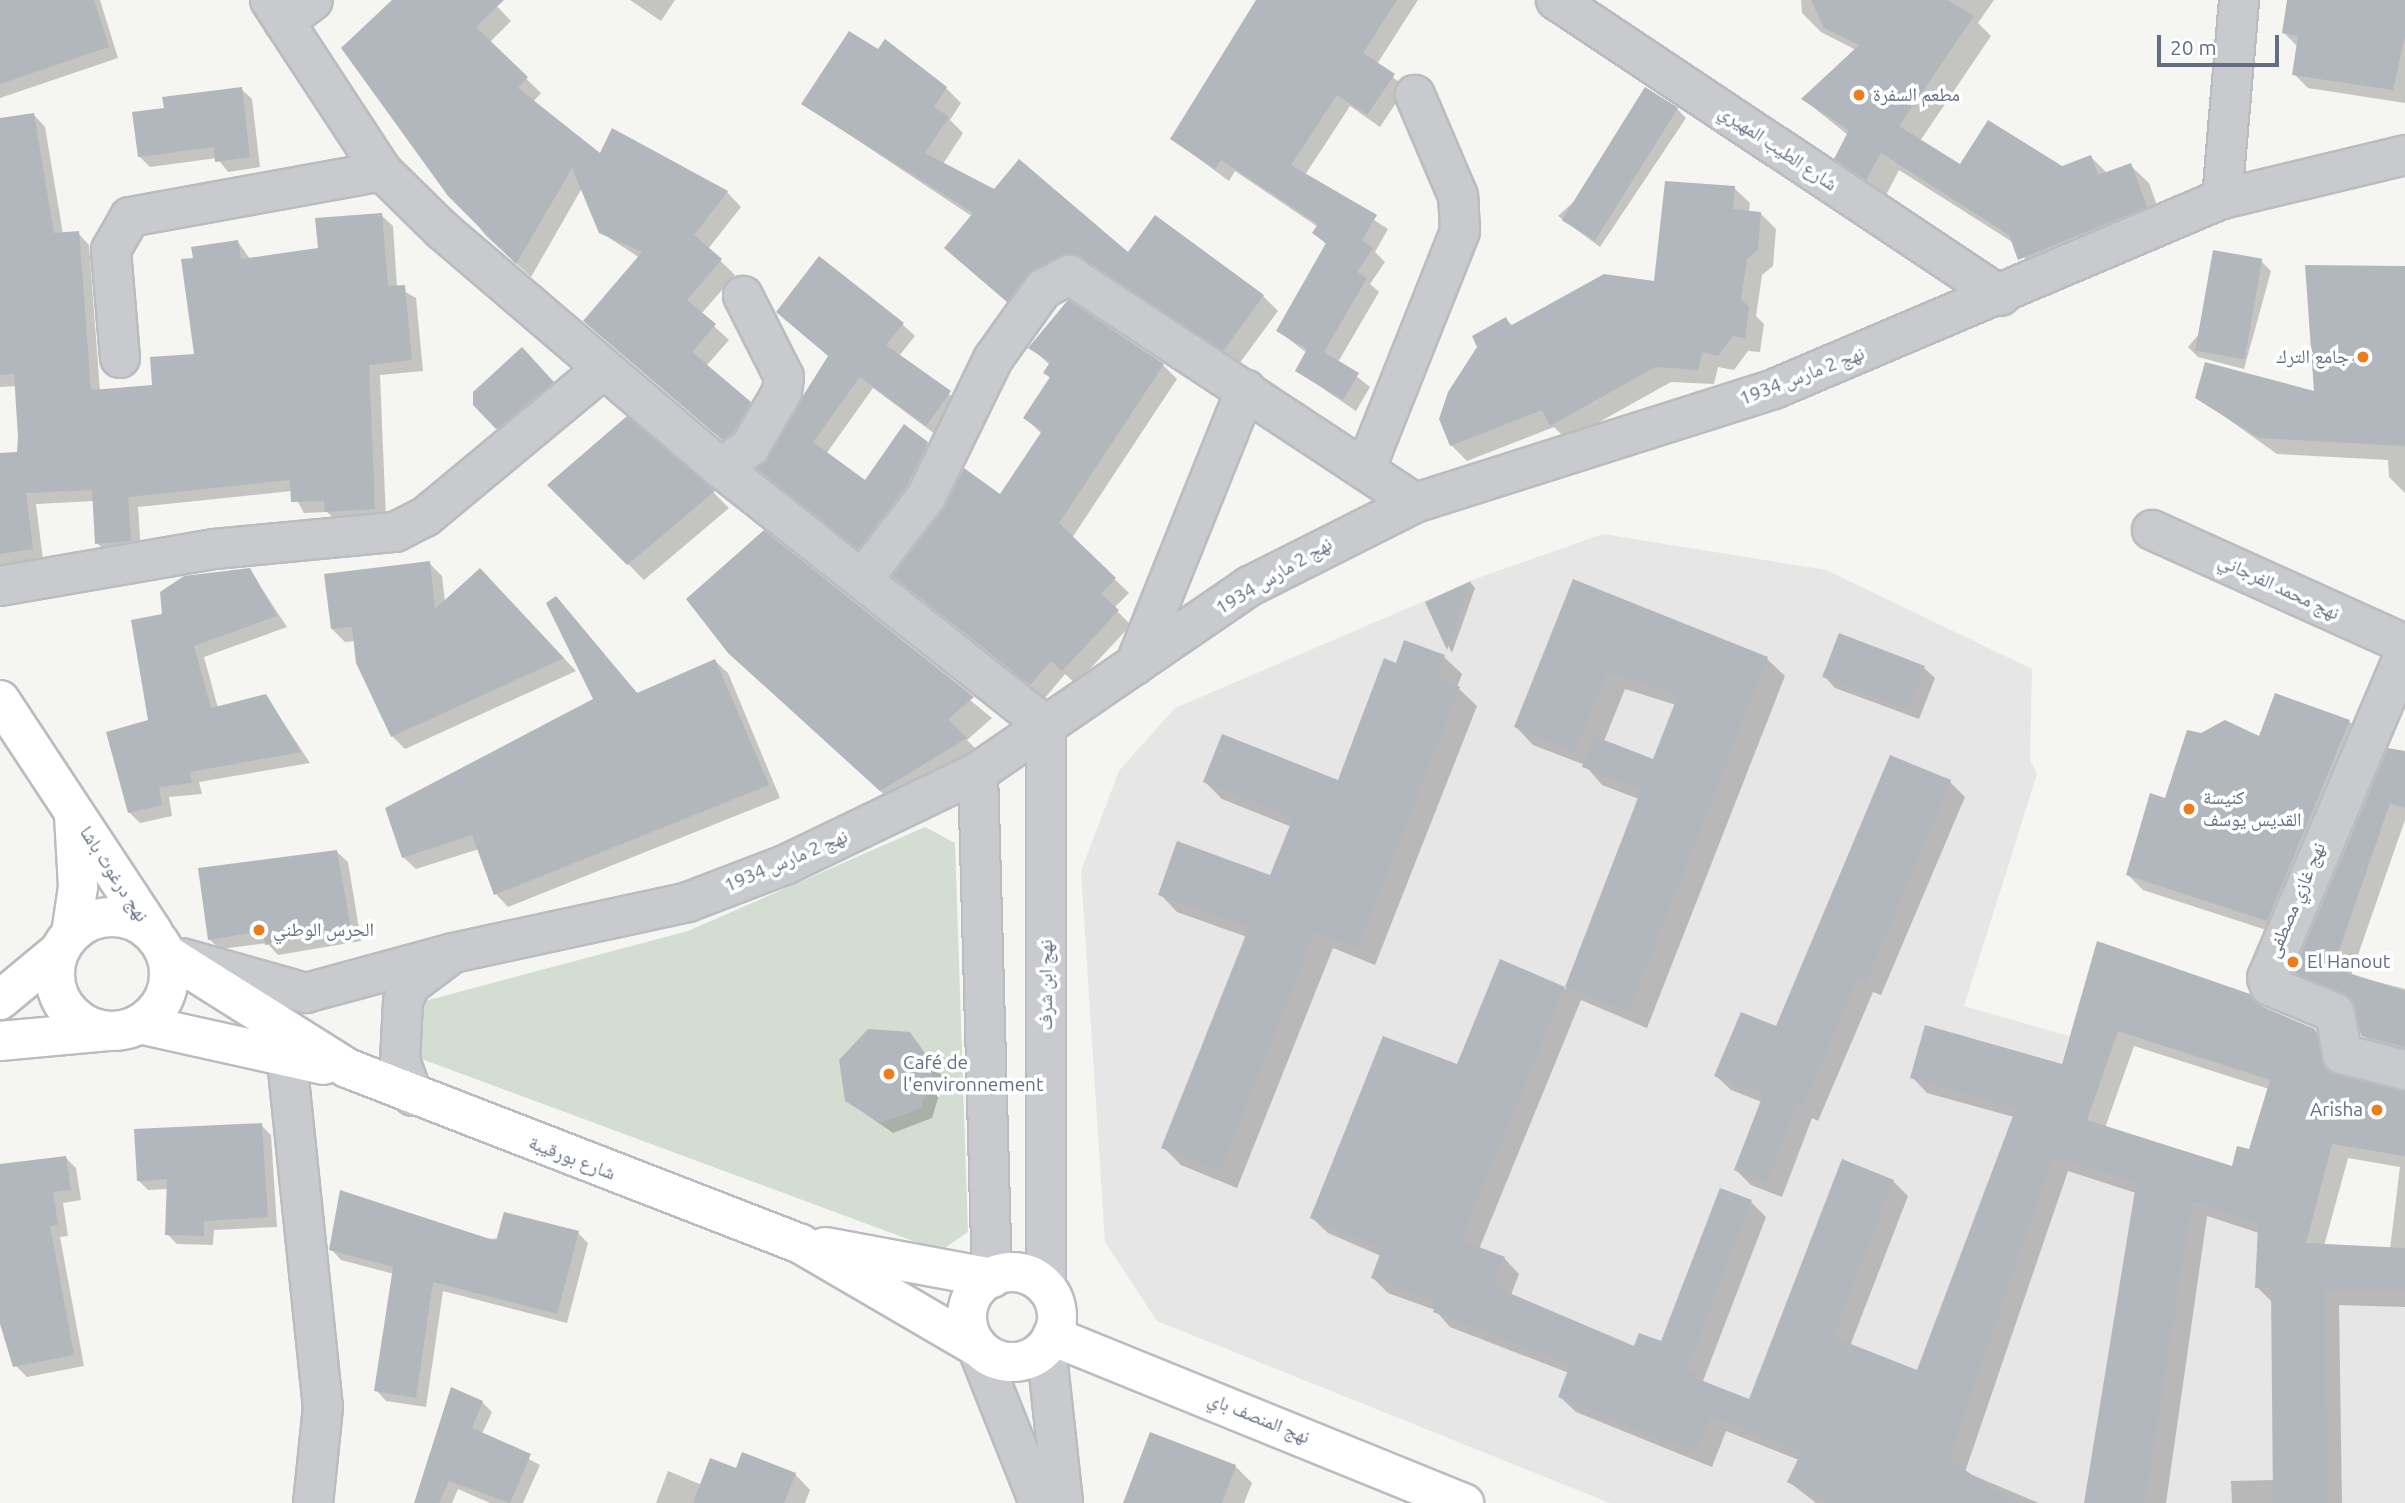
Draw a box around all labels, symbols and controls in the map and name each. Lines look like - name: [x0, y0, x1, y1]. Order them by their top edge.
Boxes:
- scale bar: [2160, 21, 2282, 65]
- text: 20 m: [2170, 35, 2217, 59]
- place label: مطعم السفرة: [1873, 84, 1960, 106]
- marker: مطعم السفرة: [1851, 87, 1867, 103]
- street label: شارع الطيب المهيري: [1715, 100, 1841, 196]
- street label: نهج 2 مارس 1934: [1736, 342, 1868, 410]
- place label: جامع الترك: [2276, 346, 2349, 368]
- marker: جامع الترك: [2355, 349, 2371, 365]
- street label: نهج 2 مارس 1934: [1212, 532, 1336, 620]
- street label: نهج محمد الفرجاني: [2215, 549, 2343, 625]
- place label: كنيسة القديس يوسف: [2203, 787, 2302, 831]
- marker: كنيسة القديس يوسف: [2181, 801, 2197, 817]
- street label: نهج درغوث باشا: [75, 822, 153, 926]
- street label: نهج 2 مارس 1934: [721, 825, 851, 897]
- street label: نهج غازي مصطفى: [2261, 839, 2331, 961]
- place label: الحرس الوطني: [273, 919, 374, 941]
- marker: الحرس الوطني: [251, 922, 267, 938]
- street label: نهج ابن شرف: [1035, 940, 1057, 1030]
- place label: El Hanout: [2307, 951, 2390, 973]
- marker: El Hanout: [2285, 954, 2301, 970]
- place label: Café de l'environnement: [903, 1052, 1043, 1096]
- marker: Café de l'environnement: [881, 1066, 897, 1082]
- place label: Arisha: [2310, 1099, 2363, 1121]
- marker: Arisha: [2369, 1102, 2385, 1118]
- street label: شارع بورقيبة: [525, 1131, 619, 1185]
- street label: نهج المنصف باي: [1205, 1387, 1313, 1449]

